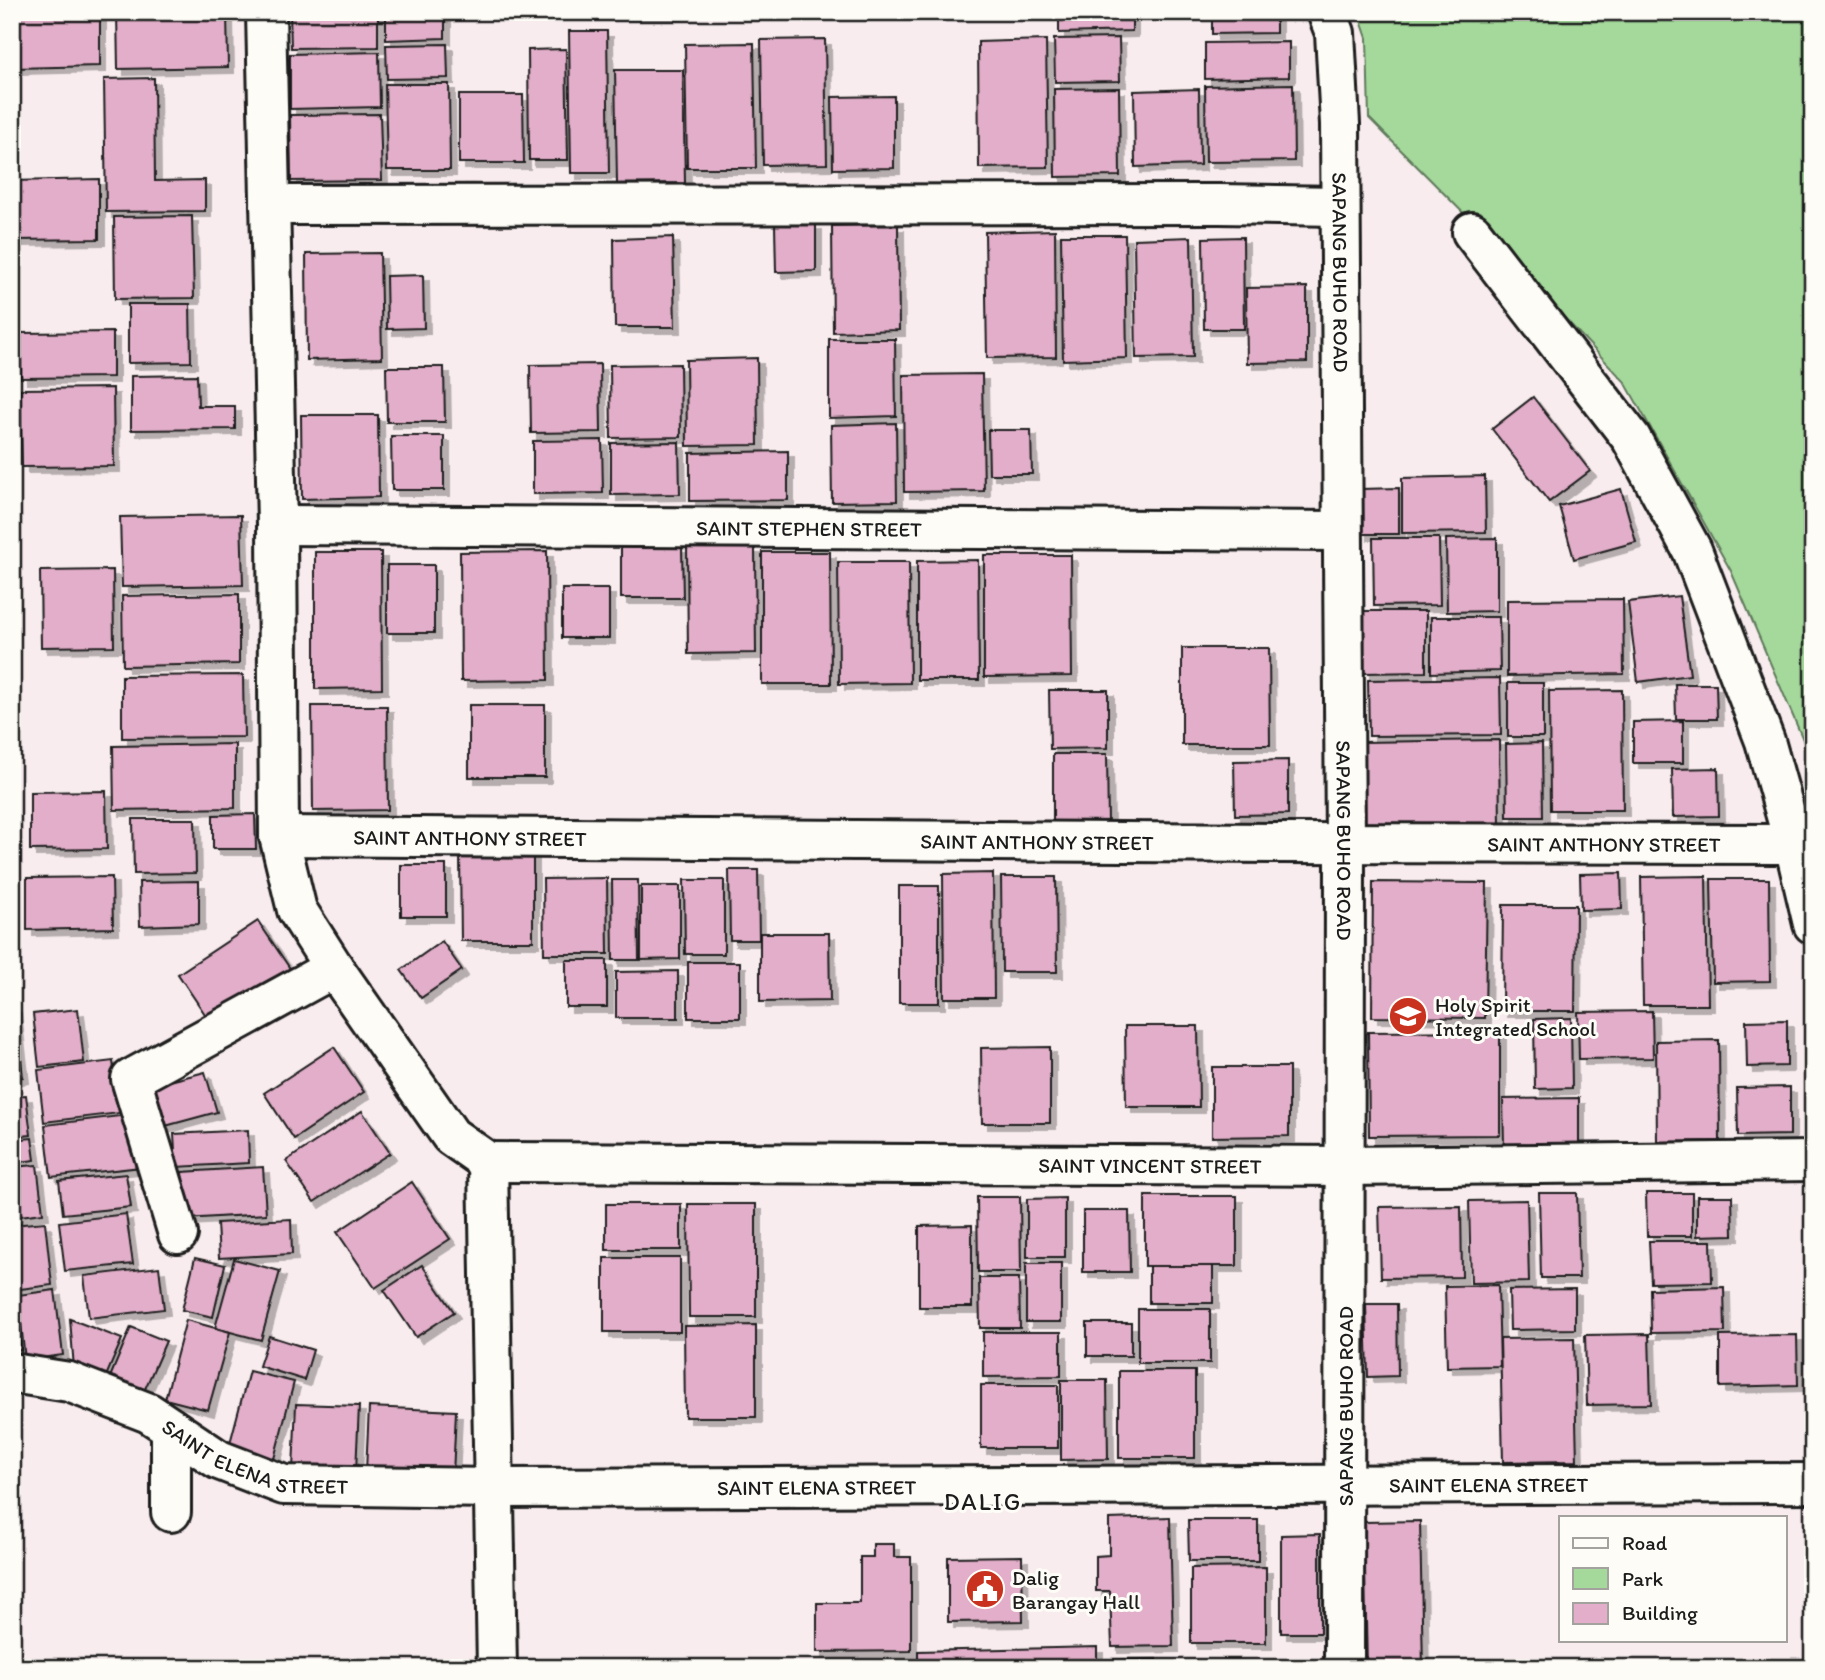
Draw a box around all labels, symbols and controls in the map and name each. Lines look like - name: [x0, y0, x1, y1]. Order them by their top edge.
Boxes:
- street label: SAPANG BUHO ROAD: [1328, 172, 1354, 373]
- street label: SAINT STEPHEN STREET: [696, 515, 922, 541]
- street label: SAPANG BUHO ROAD: [1332, 740, 1358, 941]
- street label: SAINT ANTHONY STREET: [353, 824, 587, 851]
- street label: SAINT ANTHONY STREET: [920, 828, 1154, 855]
- street label: SAINT ANTHONY STREET: [1487, 831, 1721, 856]
- place label: Holy Spirit Integrated School: [1435, 992, 1596, 1041]
- school or university icon: Holy Spirit Integrated School: [1387, 995, 1429, 1037]
- street label: SAINT VINCENT STREET: [1038, 1152, 1262, 1178]
- street label: SAPANG BUHO ROAD: [1333, 1306, 1358, 1506]
- street label: SAINT ELENA STREET: [158, 1413, 349, 1498]
- street label: SAINT ELENA STREET: [1389, 1471, 1588, 1497]
- street label: SAINT ELENA STREET: [717, 1474, 916, 1500]
- district label: DALIG: [944, 1487, 1022, 1516]
- legend: [1559, 1516, 1786, 1642]
- text: Road: [1622, 1530, 1668, 1555]
- place label: Dalig Barangay Hall: [1012, 1565, 1140, 1614]
- text: Park: [1622, 1566, 1664, 1591]
- public building icon: Dalig Barangay Hall: [964, 1568, 1006, 1610]
- text: Building: [1622, 1600, 1698, 1625]

